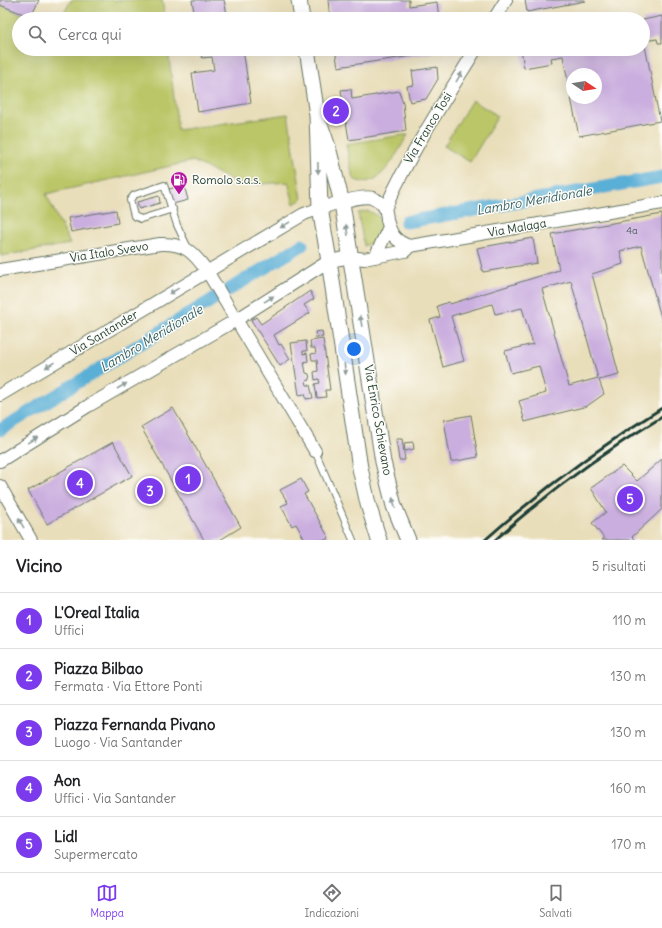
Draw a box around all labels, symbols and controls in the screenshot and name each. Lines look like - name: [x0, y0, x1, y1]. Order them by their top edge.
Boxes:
- search box: [12, 12, 650, 56]
- icon: search: [26, 23, 48, 45]
- text: Cerca qui: [58, 25, 122, 44]
- north arrow: [566, 68, 602, 104]
- one-way arrow: [455, 71, 462, 83]
- street label: Via Franco Tosi: [400, 89, 455, 166]
- pin: 2: [323, 96, 349, 126]
- one-way arrow: [315, 162, 321, 175]
- fuel station icon: Romolo s.a.s.: [169, 170, 189, 195]
- place label: Romolo s.a.s.: [192, 172, 261, 187]
- water label: Lambro Meridionale: [475, 182, 594, 219]
- street label: Via Malaga: [486, 215, 548, 240]
- one-way arrow: [279, 222, 291, 229]
- one-way arrow: [343, 223, 349, 236]
- house number: 4a: [626, 224, 638, 237]
- street label: Via Italo Svevo: [69, 238, 150, 265]
- one-way arrow: [168, 288, 180, 295]
- one-way arrow: [263, 295, 275, 302]
- water label: Lambro Meridionale: [97, 301, 207, 376]
- street label: Via Santander: [67, 306, 140, 359]
- one-way arrow: [358, 314, 364, 327]
- your location: [344, 339, 364, 359]
- one-way arrow: [44, 362, 56, 369]
- one-way arrow: [342, 363, 348, 375]
- street label: Via Enrico Schievano: [361, 363, 396, 477]
- one-way arrow: [116, 383, 128, 390]
- one-way arrow: [28, 436, 38, 444]
- pin: 1: [175, 464, 201, 494]
- pin: 4: [67, 468, 93, 498]
- pin: 3: [137, 476, 163, 506]
- pin: 5: [617, 484, 643, 514]
- one-way arrow: [391, 497, 397, 509]
- one-way arrow: [17, 517, 24, 529]
- text: Vicino: [16, 555, 62, 577]
- text: 5 risultati: [592, 558, 646, 575]
- text: L'Oreal Italia: [54, 603, 140, 622]
- text: 1: [26, 612, 32, 629]
- text: 110 m: [613, 612, 646, 629]
- text: Uffici: [54, 622, 84, 639]
- text: Piazza Bilbao: [54, 659, 143, 678]
- text: 2: [25, 668, 33, 685]
- text: 130 m: [610, 668, 646, 685]
- text: Fermata · Via Ettore Ponti: [54, 678, 202, 695]
- text: Piazza Fernanda Pivano: [54, 715, 215, 734]
- text: 3: [25, 724, 33, 741]
- text: 130 m: [610, 724, 646, 741]
- text: Luogo · Via Santander: [54, 734, 182, 751]
- text: Aon: [54, 771, 81, 790]
- text: 4: [25, 780, 33, 797]
- text: 160 m: [610, 780, 646, 797]
- text: Uffici · Via Santander: [54, 790, 176, 807]
- text: Lidl: [54, 827, 78, 846]
- text: 5: [25, 836, 33, 853]
- text: 170 m: [611, 836, 646, 853]
- text: Supermercato: [54, 846, 138, 863]
- tab: Mappa: [90, 882, 124, 920]
- tab: Indicazioni: [304, 882, 359, 920]
- tab: Salvati: [539, 882, 572, 920]

